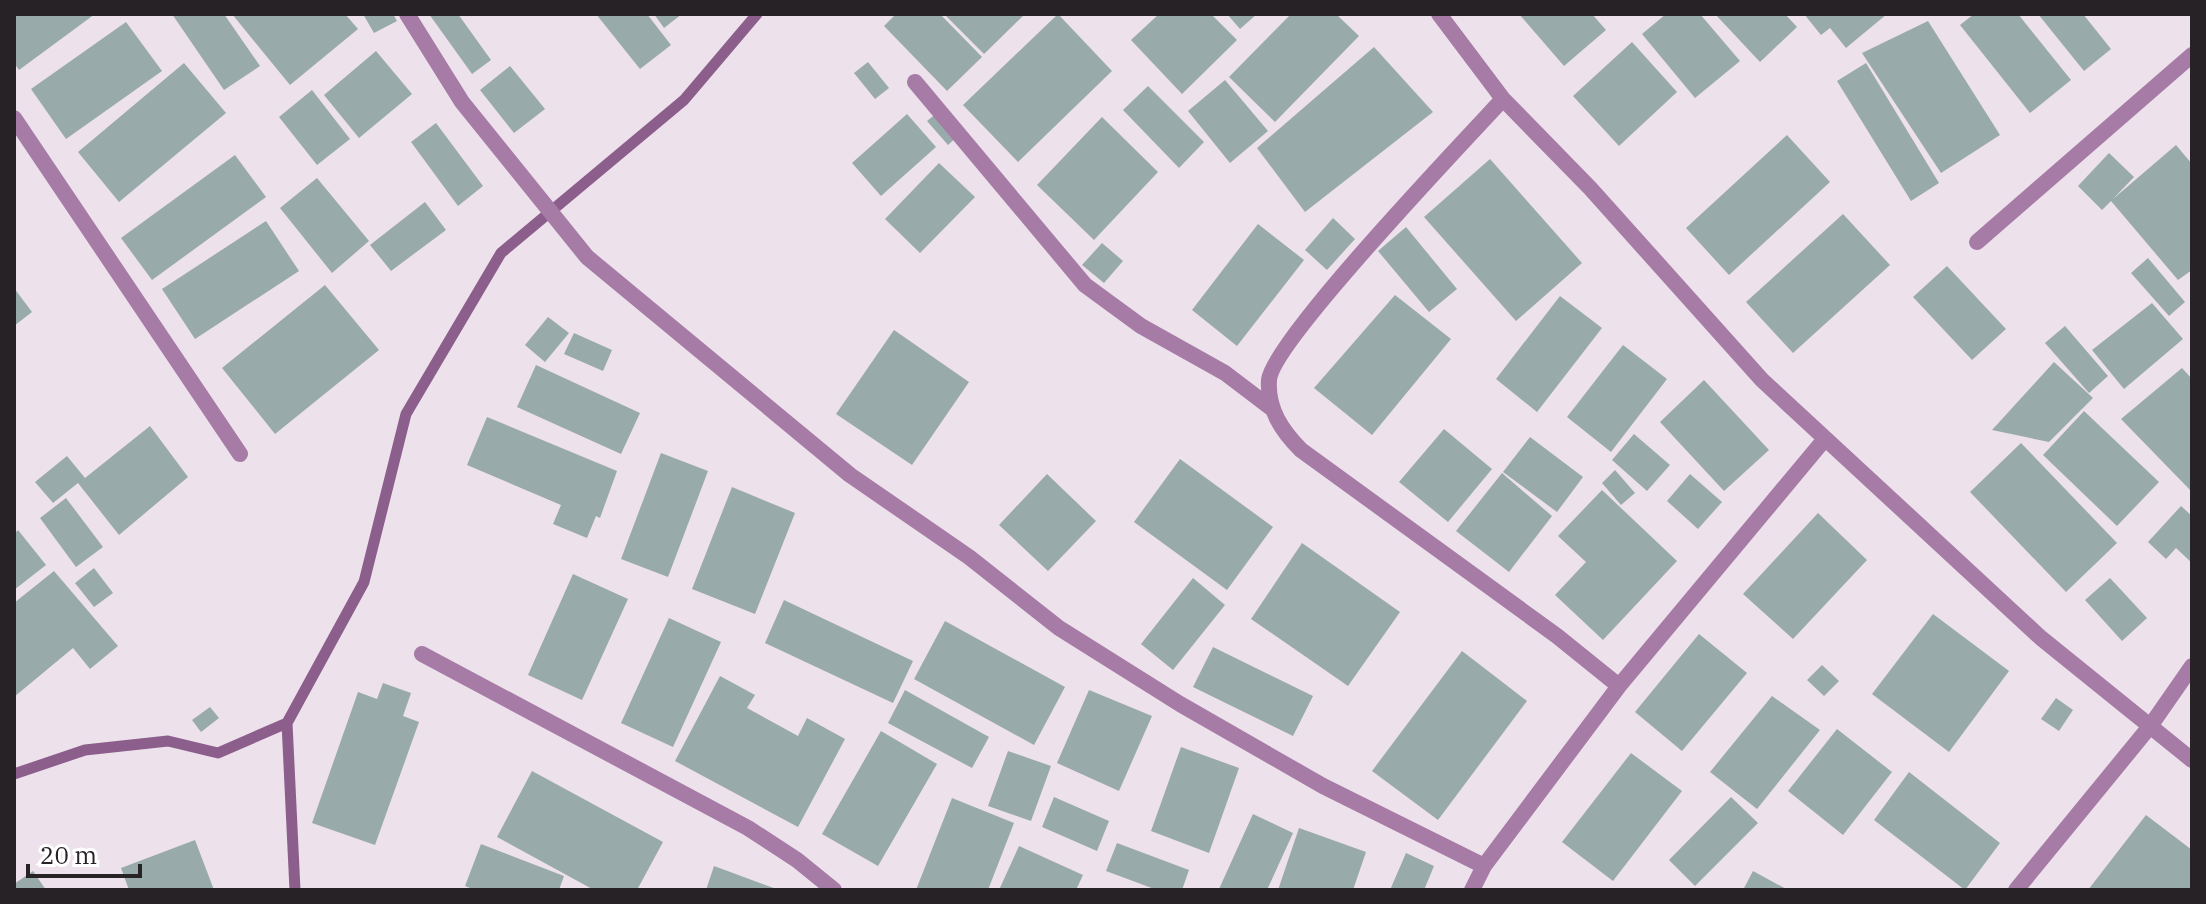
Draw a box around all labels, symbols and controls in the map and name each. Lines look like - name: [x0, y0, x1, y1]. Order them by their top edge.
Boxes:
- scale bar: [28, 828, 140, 878]
- text: 20 m: [40, 839, 97, 871]

